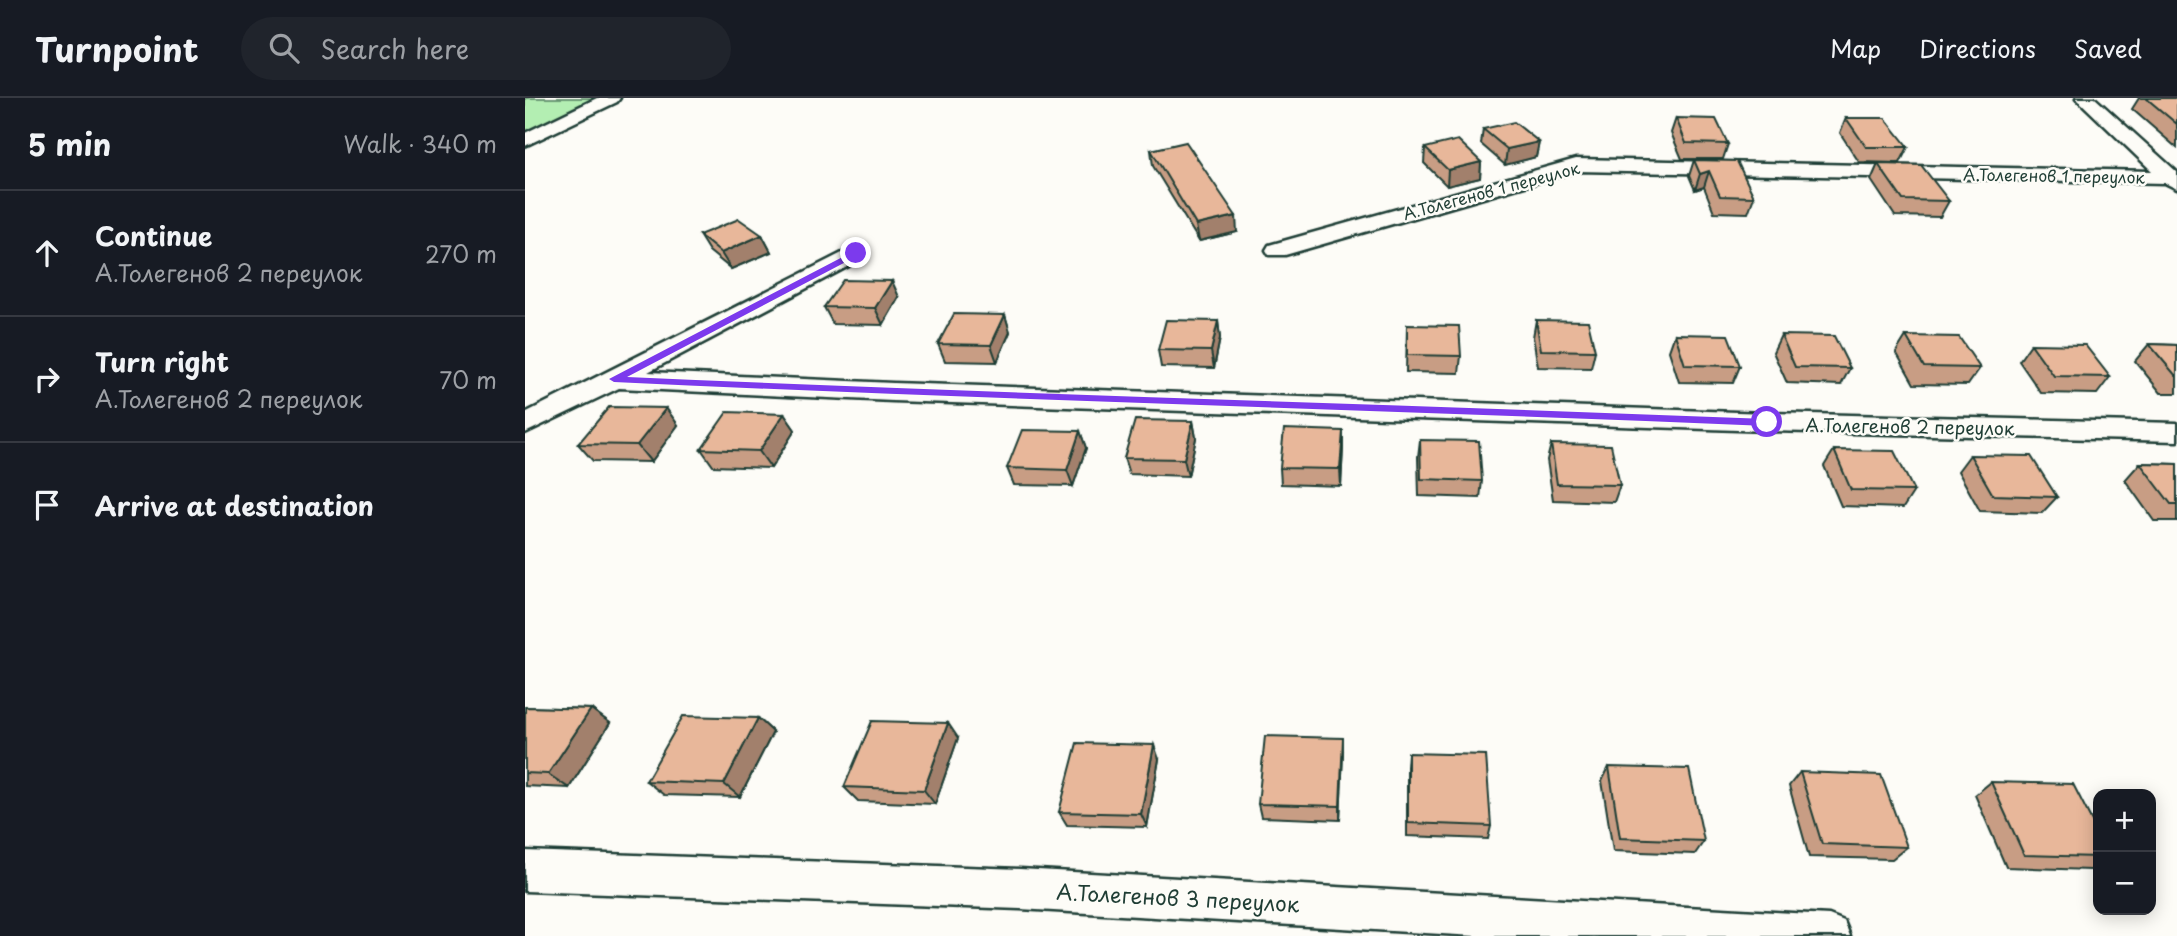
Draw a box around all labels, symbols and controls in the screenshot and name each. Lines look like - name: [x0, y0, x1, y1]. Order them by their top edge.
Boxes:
- search box: [241, 17, 731, 80]
- text: Turnpoint: [35, 23, 199, 73]
- icon: search: [265, 29, 303, 67]
- text: Search here: [321, 29, 469, 68]
- text: Map: [1830, 30, 1881, 66]
- text: Directions: [1919, 30, 2036, 66]
- text: Saved: [2074, 30, 2142, 66]
- text: 5 min: [28, 121, 111, 166]
- text: Walk · 340 m: [344, 126, 497, 161]
- street label: А.Толегенов 1 переулок: [1400, 155, 1582, 225]
- street label: А.Толегенов 1 переулок: [1963, 161, 2146, 189]
- text: Continue: [95, 216, 212, 255]
- icon: ahead: [28, 234, 66, 272]
- text: 270 m: [425, 236, 497, 271]
- route end: [840, 237, 871, 268]
- text: А.Толегенов 2 переулок: [95, 255, 362, 290]
- text: Turn right: [95, 342, 229, 381]
- icon: right: [28, 360, 66, 398]
- text: 70 m: [439, 362, 497, 397]
- text: А.Толегенов 2 переулок: [95, 381, 362, 416]
- route start: [1751, 406, 1782, 437]
- street label: А.Толегенов 2 переулок: [1805, 411, 2015, 441]
- icon: arrive: [28, 486, 66, 524]
- text: Arrive at destination: [95, 486, 374, 525]
- map controls: [2093, 789, 2156, 915]
- button: +: [2093, 789, 2156, 852]
- button: −: [2093, 852, 2156, 915]
- street label: А.Толегенов 3 переулок: [1056, 875, 1301, 919]

